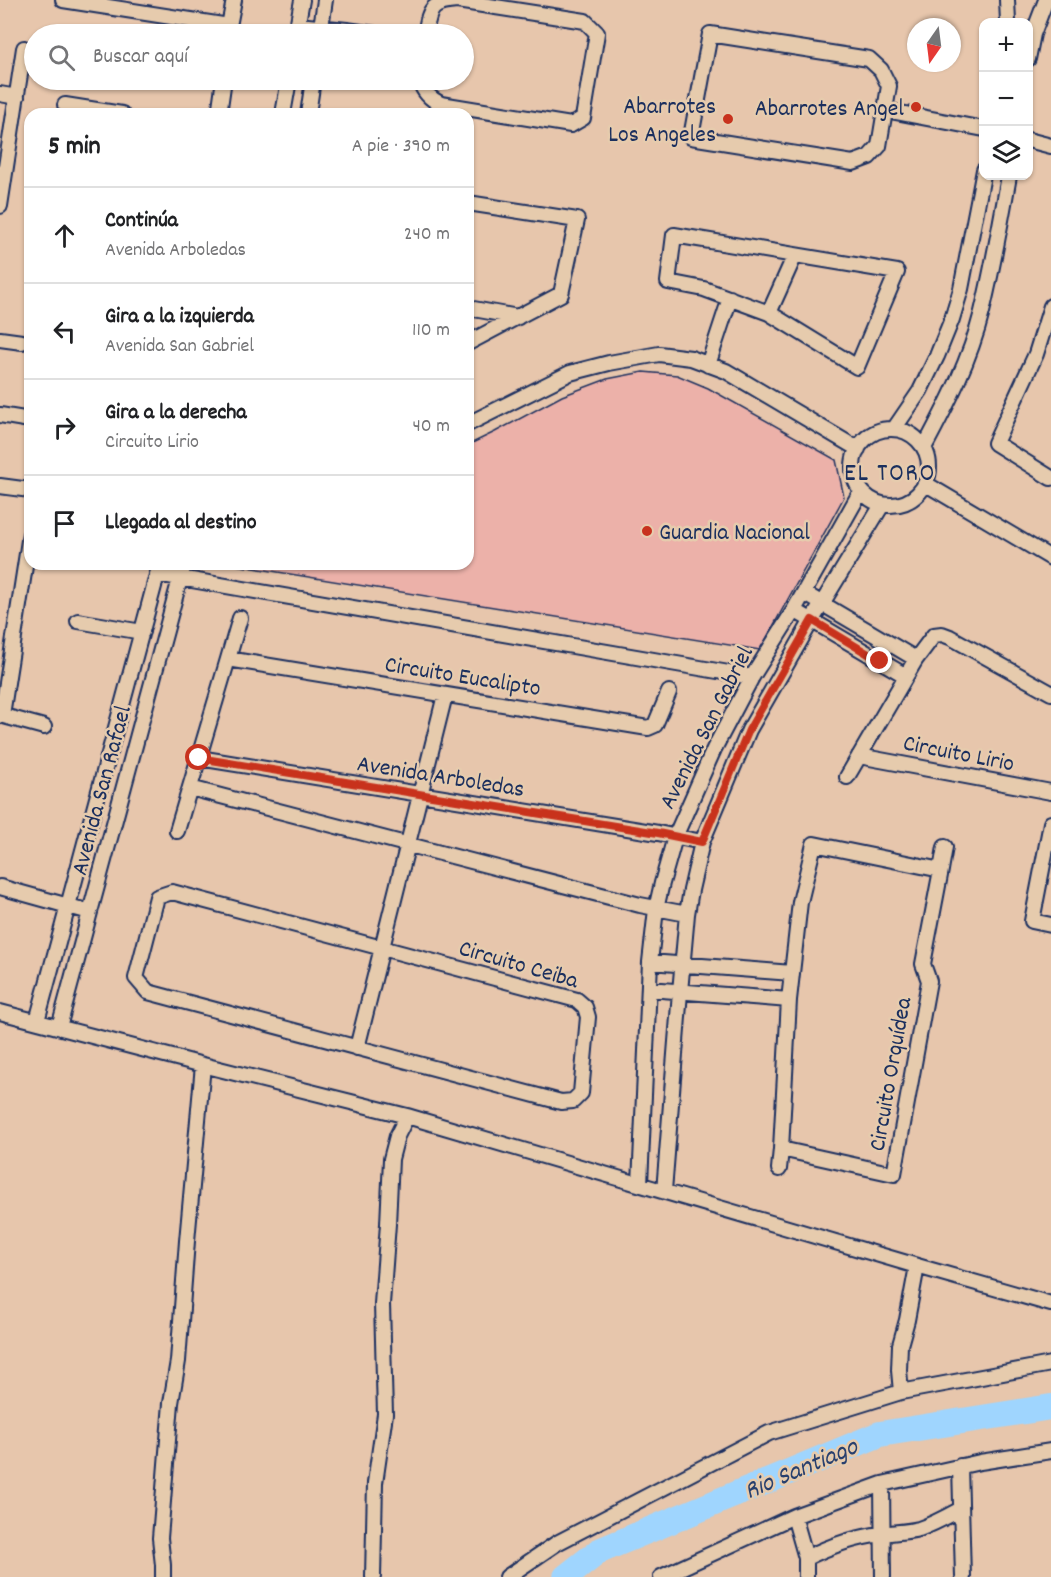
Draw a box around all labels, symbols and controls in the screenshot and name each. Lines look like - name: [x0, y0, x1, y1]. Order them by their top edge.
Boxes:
- north arrow: [907, 18, 961, 72]
- map controls: [979, 18, 1033, 180]
- button: +: [979, 18, 1033, 72]
- search box: [24, 24, 474, 90]
- icon: search: [45, 41, 78, 74]
- text: Buscar aquí: [93, 42, 188, 73]
- button: −: [979, 72, 1033, 126]
- place label: Abarrotes Los Angeles: [608, 91, 716, 153]
- place label: Abarrotes Angel: [755, 93, 904, 127]
- marker: Abarrotes Angel: [909, 100, 923, 114]
- marker: Abarrotes Los Angeles: [721, 112, 735, 126]
- button: layers: [979, 126, 1033, 180]
- text: 5 min: [48, 129, 101, 166]
- text: A pie · 390 m: [352, 133, 450, 161]
- text: Continúa: [105, 206, 178, 237]
- icon: ahead: [48, 219, 81, 252]
- text: 240 m: [404, 221, 450, 249]
- text: Avenida Arboledas: [105, 237, 246, 265]
- text: Gira a la izquierda: [105, 302, 254, 333]
- icon: left: [48, 315, 81, 348]
- text: 110 m: [412, 317, 450, 345]
- text: Avenida San Gabriel: [105, 333, 254, 361]
- text: Gira a la derecha: [105, 398, 247, 429]
- icon: right: [48, 411, 81, 444]
- text: 40 m: [412, 413, 450, 441]
- text: Circuito Lirio: [105, 429, 199, 457]
- district label: EL TORO: [844, 456, 936, 493]
- icon: arrive: [48, 507, 81, 540]
- text: Llegada al destino: [105, 508, 257, 539]
- place label: Guardia Nacional: [659, 517, 810, 551]
- marker: Guardia Nacional: [640, 524, 654, 538]
- street label: Avenida San Gabriel: [652, 641, 764, 816]
- route end: [866, 647, 892, 673]
- street label: Circuito Eucalipto: [382, 649, 543, 707]
- street label: Avenida San Rafael: [64, 702, 142, 879]
- street label: Circuito Lirio: [900, 727, 1017, 782]
- route start: [185, 744, 211, 770]
- street label: Avenida Arboledas: [354, 748, 527, 808]
- street label: Circuito Ceiba: [454, 933, 583, 999]
- street label: Circuito Orquídea: [862, 994, 922, 1154]
- water label: Rio Santiago: [739, 1429, 865, 1511]

